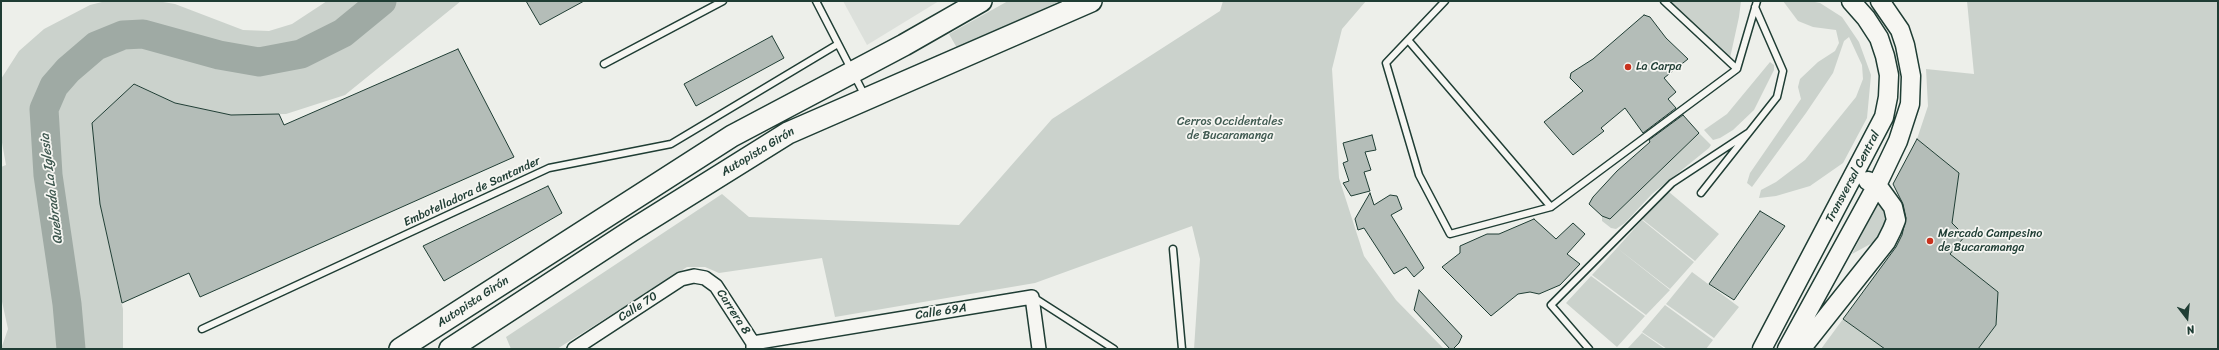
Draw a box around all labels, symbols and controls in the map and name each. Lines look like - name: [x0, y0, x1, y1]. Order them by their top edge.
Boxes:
- place label: La Carpa: [1636, 60, 1681, 74]
- marker: La Carpa: [1623, 62, 1633, 72]
- park label: Cerros Occidentales de Bucaramanga: [1177, 115, 1283, 143]
- street label: Autopista Girón: [719, 124, 797, 180]
- street label: Transversal Central: [1823, 129, 1883, 225]
- water label: Quebrada La Iglesia: [37, 133, 67, 245]
- street label: Embotelladora de Santander: [401, 154, 543, 230]
- place label: Mercado Campesino de Bucaramanga: [1938, 227, 2042, 255]
- marker: Mercado Campesino de Bucaramanga: [1925, 236, 1935, 246]
- street label: Autopista Girón: [434, 273, 512, 331]
- street label: Carrera 8: [713, 287, 753, 337]
- street label: Calle 70: [616, 289, 660, 325]
- north arrow: [2167, 298, 2207, 338]
- street label: Calle 69A: [914, 301, 968, 323]
- text: N: [2184, 320, 2197, 340]

